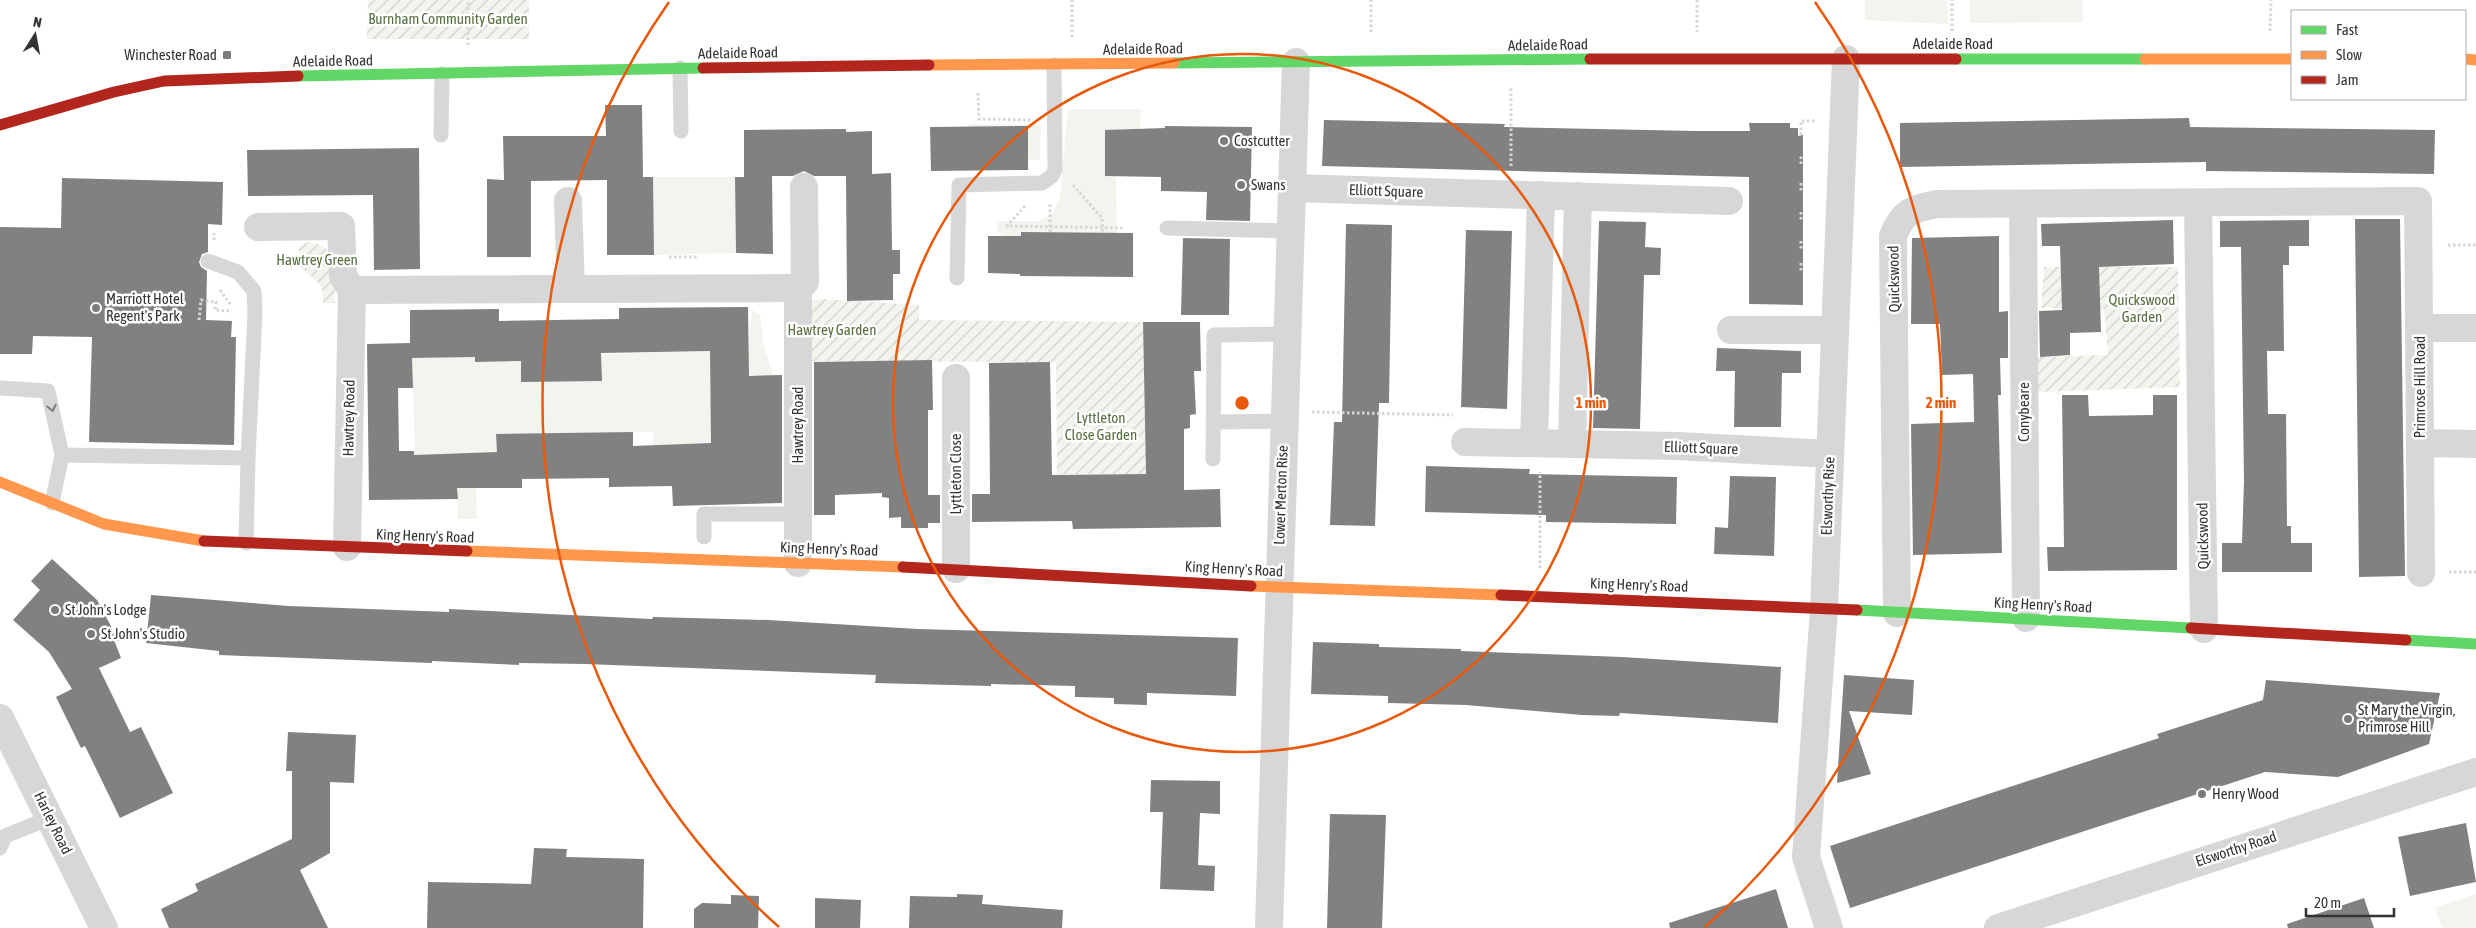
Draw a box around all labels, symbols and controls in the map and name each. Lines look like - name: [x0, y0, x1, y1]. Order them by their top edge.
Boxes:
- north arrow: [10, 10, 60, 60]
- park label: Burnham Community Garden: [368, 10, 528, 27]
- legend: [2291, 10, 2466, 100]
- text: N: [32, 14, 43, 31]
- text: Fast: [2336, 21, 2358, 38]
- street label: Adelaide Road: [1508, 35, 1588, 54]
- street label: Adelaide Road: [1913, 35, 1993, 52]
- street label: Adelaide Road: [1103, 39, 1183, 58]
- street label: Adelaide Road: [698, 43, 778, 62]
- place label: Winchester Road: [124, 46, 217, 63]
- text: Slow: [2336, 46, 2362, 63]
- marker: Winchester Road: [221, 49, 233, 61]
- street label: Adelaide Road: [293, 51, 373, 70]
- text: Jam: [2336, 71, 2359, 88]
- place label: Costcutter: [1234, 132, 1290, 149]
- marker: Costcutter: [1218, 135, 1230, 147]
- place label: Swans: [1251, 176, 1286, 193]
- marker: Swans: [1235, 179, 1247, 191]
- street label: Elliott Square: [1349, 181, 1424, 200]
- street label: Quickswood: [1884, 245, 1903, 313]
- park label: Hawtrey Green: [276, 251, 358, 268]
- place label: Marriott Hotel Regent's Park: [106, 290, 184, 324]
- park label: Quickswood Garden: [2109, 291, 2175, 325]
- marker: Marriott Hotel Regent's Park: [90, 302, 102, 314]
- park label: Hawtrey Garden: [788, 321, 876, 338]
- street label: Primrose Hill Road: [2411, 336, 2428, 438]
- street label: Hawtrey Road: [339, 379, 358, 457]
- street label: Conybeare: [2015, 382, 2032, 442]
- street label: Hawtrey Road: [789, 387, 806, 463]
- centre of rings: [1233, 394, 1251, 412]
- text: 1 min: [1576, 394, 1606, 411]
- text: 2 min: [1926, 394, 1956, 411]
- one-way arrow: [46, 404, 57, 412]
- park label: Lyttleton Close Garden: [1065, 409, 1137, 443]
- street label: Lyttleton Close: [947, 433, 964, 515]
- street label: Elliott Square: [1664, 438, 1739, 457]
- street label: Lower Merton Rise: [1270, 445, 1291, 545]
- street label: Elsworthy Rise: [1818, 456, 1837, 536]
- street label: Quickswood: [2193, 502, 2212, 570]
- street label: King Henry's Road: [376, 525, 475, 546]
- street label: King Henry's Road: [780, 538, 879, 559]
- street label: King Henry's Road: [1184, 557, 1284, 580]
- street label: King Henry's Road: [1590, 574, 1689, 595]
- street label: King Henry's Road: [1993, 593, 2093, 616]
- place label: St John's Lodge: [65, 601, 147, 618]
- marker: St John's Lodge: [49, 604, 61, 616]
- place label: St John's Studio: [101, 625, 185, 642]
- marker: St John's Studio: [85, 628, 97, 640]
- place label: St Mary the Virgin, Primrose Hill: [2358, 701, 2456, 735]
- marker: St Mary the Virgin, Primrose Hill: [2342, 713, 2354, 725]
- place label: Henry Wood: [2212, 785, 2279, 802]
- marker: Henry Wood: [2196, 788, 2208, 800]
- street label: Harley Road: [31, 789, 76, 857]
- street label: Elsworthy Road: [2193, 827, 2279, 870]
- scale bar: [2306, 886, 2394, 918]
- text: 20 m: [2314, 894, 2341, 911]

